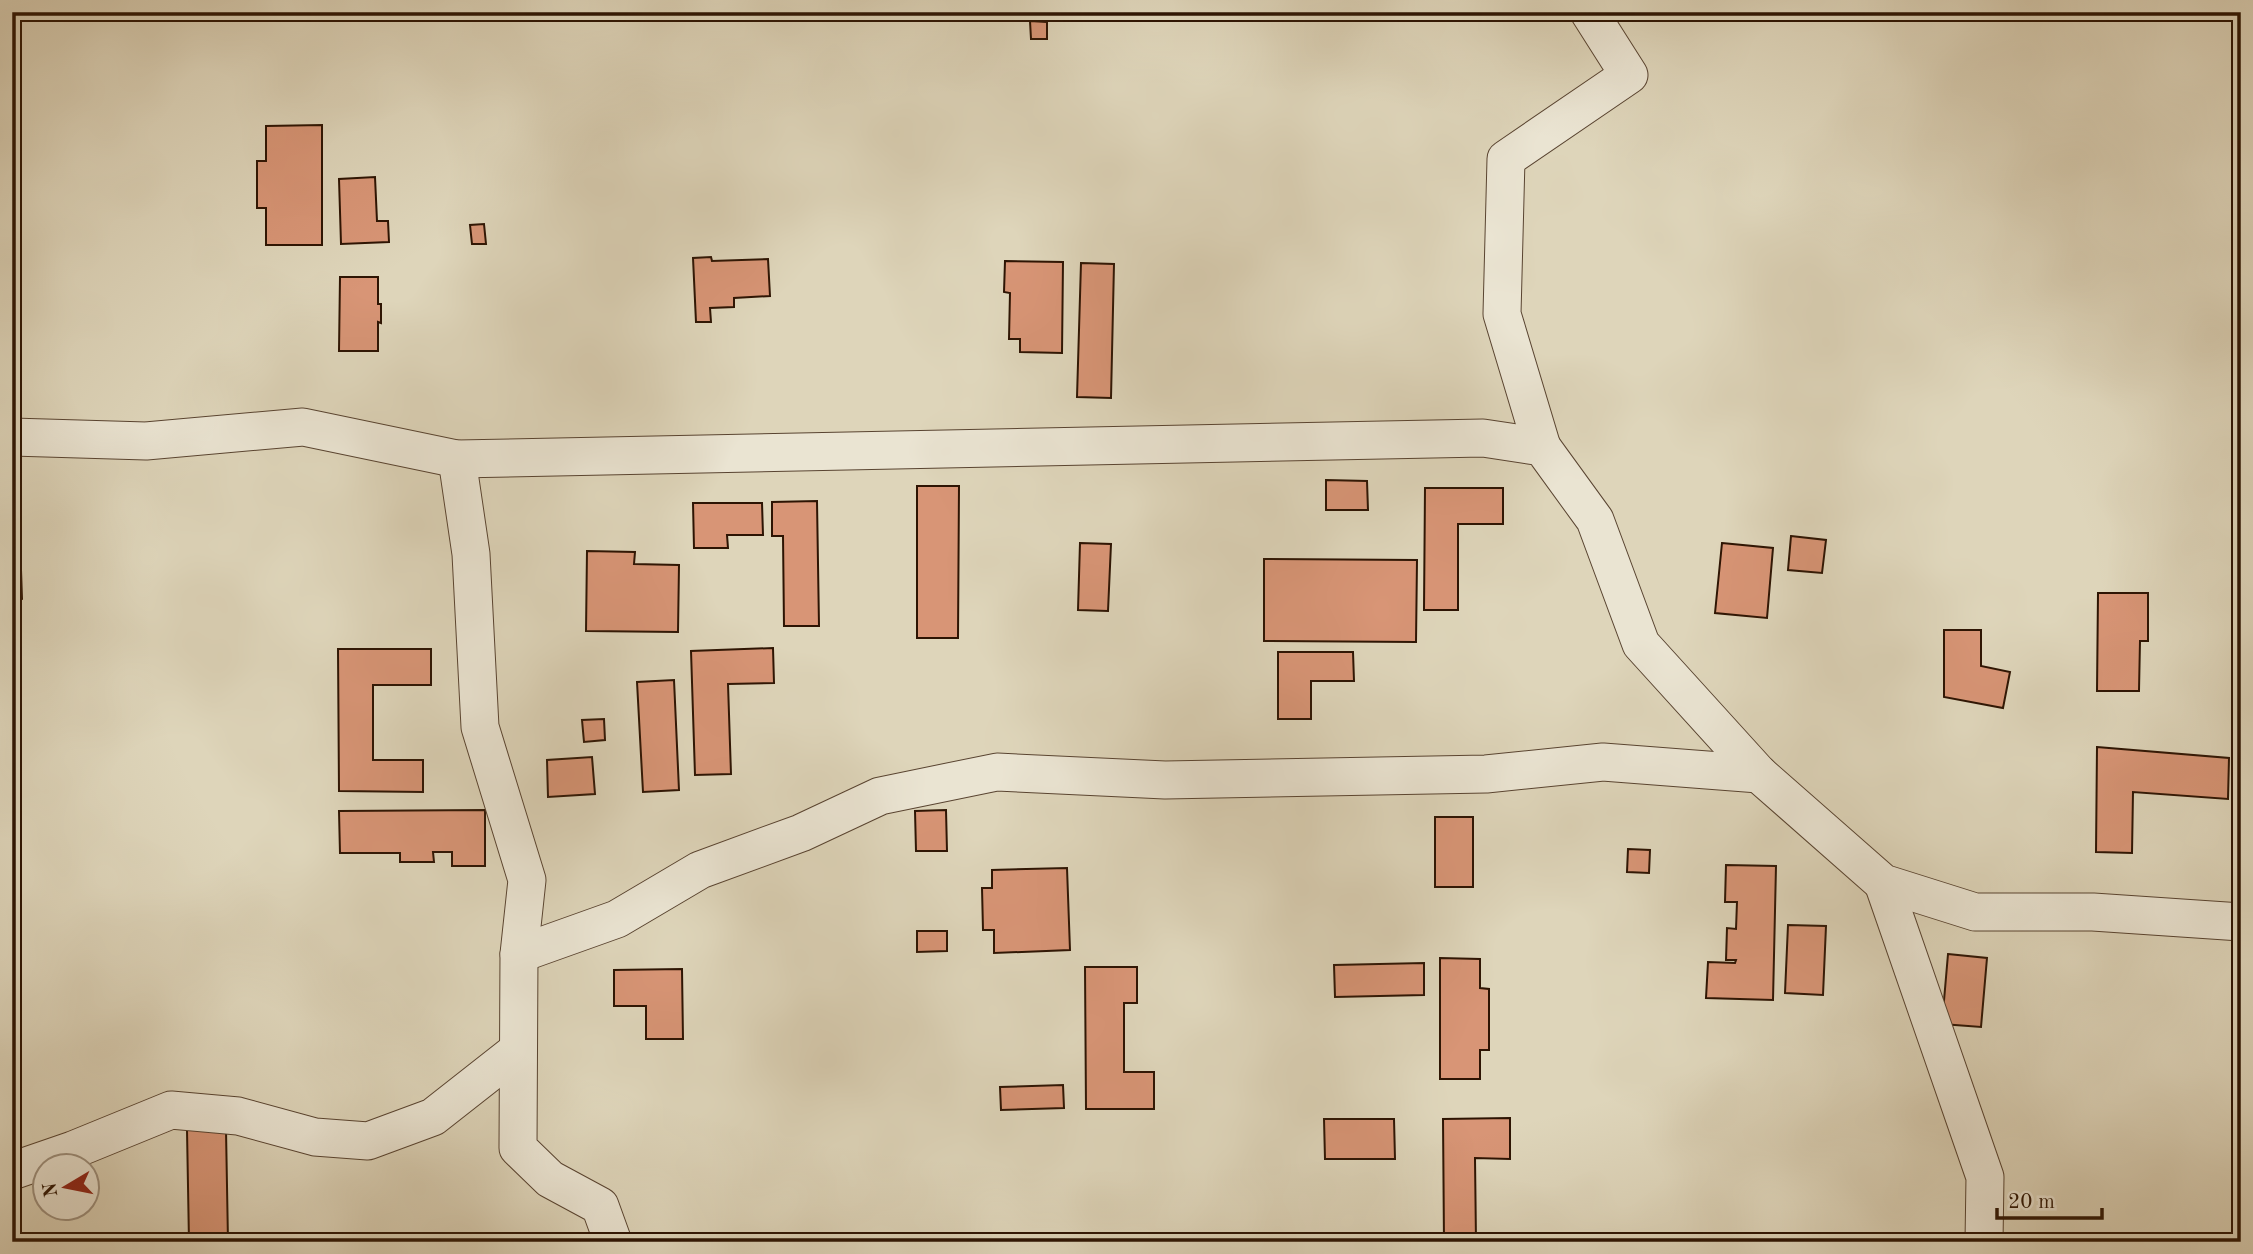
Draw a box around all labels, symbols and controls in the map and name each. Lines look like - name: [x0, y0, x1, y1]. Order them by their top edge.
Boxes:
- north arrow: [32, 1152, 102, 1222]
- scale bar: [1997, 1177, 2102, 1221]
- text: N: [41, 1180, 62, 1198]
- text: 20 m: [2008, 1192, 2055, 1213]

